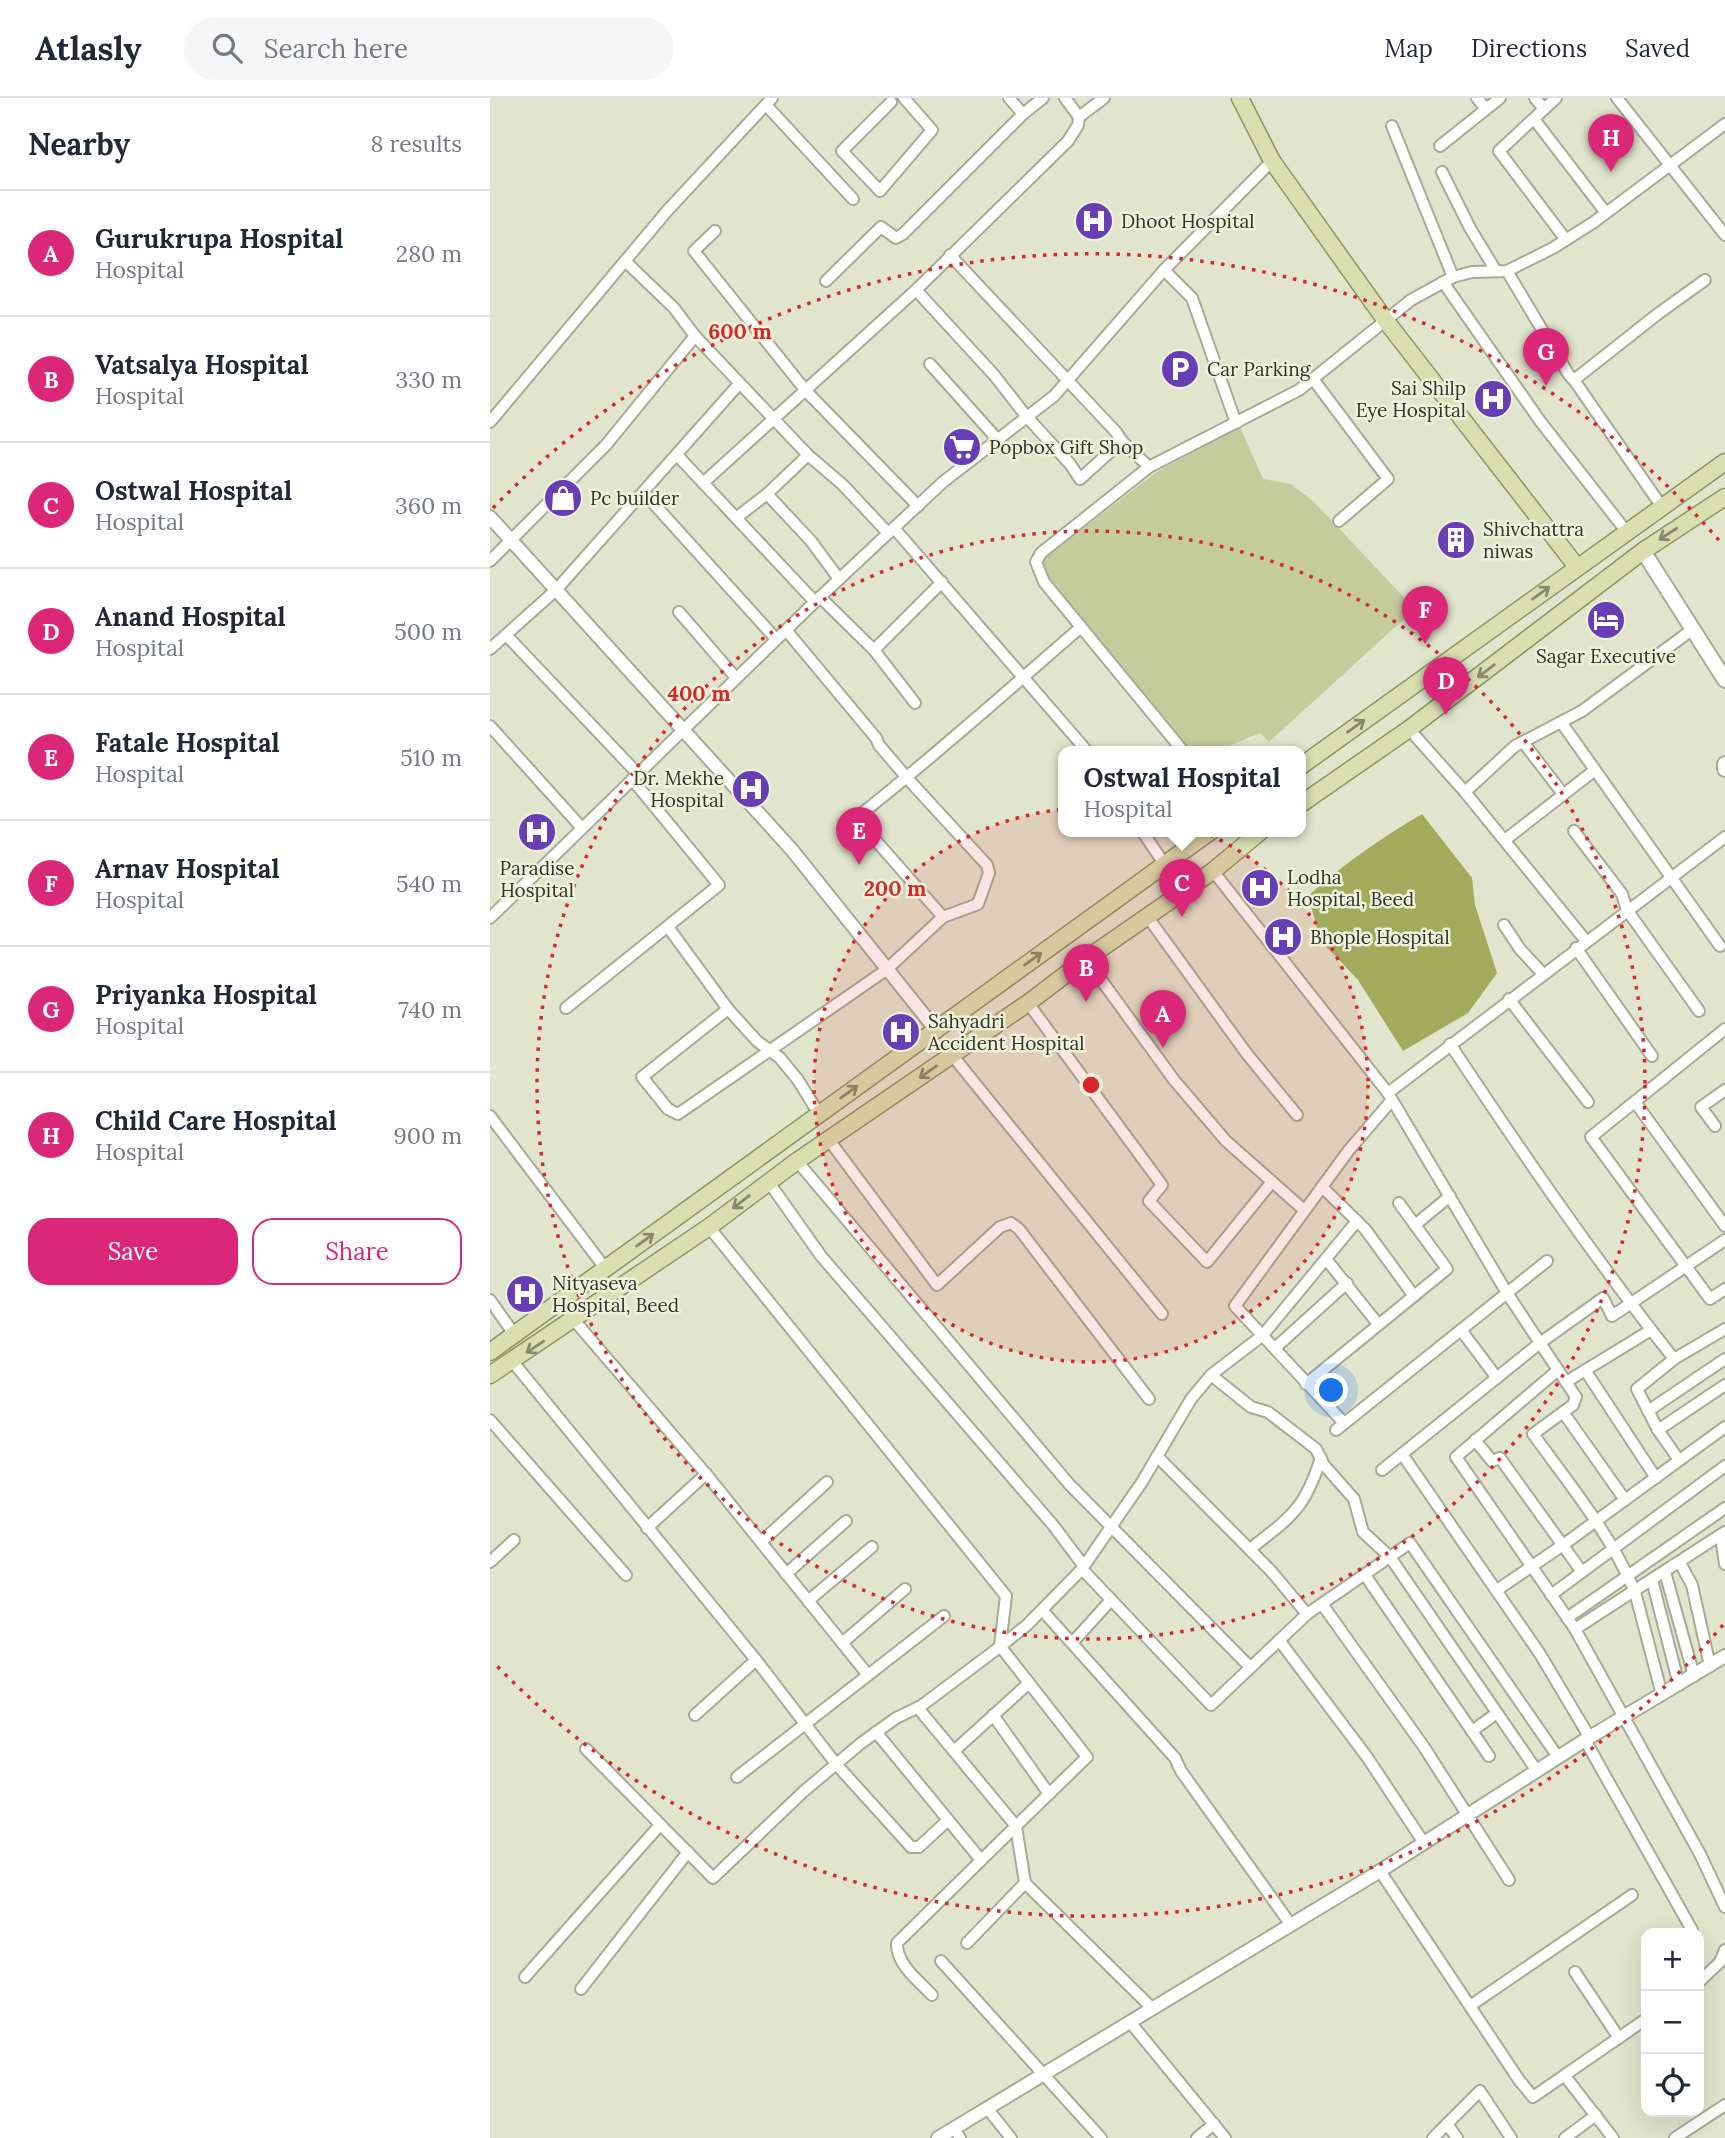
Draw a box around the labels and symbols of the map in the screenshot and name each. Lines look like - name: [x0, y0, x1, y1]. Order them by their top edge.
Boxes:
- pin: H: [1588, 114, 1634, 172]
- hospital icon: Dhoot Hospital: [1073, 200, 1115, 242]
- place label: Dhoot Hospital: [1121, 209, 1255, 233]
- text: 600 m: [708, 318, 772, 345]
- pin: G: [1523, 328, 1569, 386]
- parking icon: Car Parking: [1159, 348, 1201, 390]
- place label: Car Parking: [1207, 357, 1311, 381]
- place label: Sai Shilp Eye Hospital: [1356, 376, 1466, 422]
- hospital icon: Sai Shilp Eye Hospital: [1472, 378, 1514, 420]
- supermarket icon: Popbox Gift Shop: [941, 426, 983, 468]
- place label: Popbox Gift Shop: [989, 435, 1143, 459]
- shop icon: Pc builder: [542, 477, 584, 519]
- place label: Pc builder: [590, 486, 680, 510]
- place label: Shivchattra niwas: [1483, 517, 1584, 563]
- building icon: Shivchattra niwas: [1435, 519, 1477, 561]
- one-way arrow: [1659, 527, 1678, 542]
- pin: F: [1402, 586, 1448, 644]
- one-way arrow: [1531, 586, 1550, 600]
- hotel icon: Sagar Executive: [1585, 599, 1627, 641]
- place label: Sagar Executive: [1536, 644, 1676, 668]
- pin: D: [1423, 657, 1469, 715]
- one-way arrow: [1477, 664, 1496, 678]
- text: 400 m: [667, 680, 731, 707]
- one-way arrow: [1346, 719, 1365, 733]
- place label: Dr. Mekhe Hospital: [633, 766, 724, 812]
- hospital icon: Dr. Mekhe Hospital: [730, 768, 772, 810]
- pin: E: [836, 807, 882, 865]
- hospital icon: Paradise Hospital: [516, 811, 558, 853]
- place label: Paradise Hospital: [500, 856, 574, 902]
- pin: C: [1159, 859, 1205, 917]
- place label: Lodha Hospital, Beed: [1287, 865, 1414, 911]
- hospital icon: Lodha Hospital, Beed: [1239, 867, 1281, 909]
- text: 200 m: [864, 875, 926, 902]
- hospital icon: Bhople Hospital: [1262, 916, 1304, 958]
- place label: Bhople Hospital: [1310, 925, 1450, 949]
- pin: B: [1063, 944, 1109, 1002]
- one-way arrow: [1024, 952, 1043, 967]
- pin: A: [1140, 990, 1186, 1048]
- place label: Sahyadri Accident Hospital: [927, 1009, 1084, 1055]
- hospital icon: Sahyadri Accident Hospital: [880, 1011, 922, 1053]
- one-way arrow: [919, 1065, 938, 1079]
- centre of rings: [1079, 1073, 1103, 1097]
- one-way arrow: [839, 1085, 858, 1100]
- one-way arrow: [733, 1194, 751, 1210]
- one-way arrow: [635, 1233, 654, 1247]
- place label: Nityaseva Hospital, Beed: [552, 1271, 679, 1317]
- hospital icon: Nityaseva Hospital, Beed: [504, 1273, 546, 1315]
- one-way arrow: [526, 1340, 545, 1354]
- your location: [1314, 1373, 1348, 1407]

